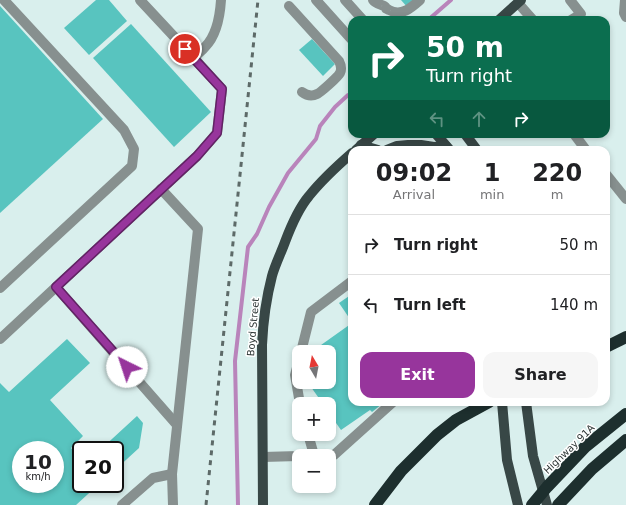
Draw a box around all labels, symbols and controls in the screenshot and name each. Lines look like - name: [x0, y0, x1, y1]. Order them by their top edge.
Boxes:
- text: 50 m: [426, 31, 504, 64]
- pin: [168, 32, 202, 66]
- icon: right: [360, 32, 412, 84]
- icon: arrive: [174, 38, 196, 60]
- text: Turn right: [426, 65, 512, 86]
- icon: left: [426, 108, 448, 130]
- icon: ahead: [468, 108, 490, 130]
- icon: right: [510, 108, 532, 130]
- text: 09:02: [376, 159, 452, 187]
- text: 1: [484, 159, 500, 187]
- text: 220: [532, 159, 582, 187]
- text: Arrival: [393, 187, 435, 202]
- text: min: [480, 187, 504, 202]
- text: m: [551, 187, 564, 202]
- icon: right: [360, 234, 382, 256]
- text: Turn right: [394, 236, 478, 254]
- text: 50 m: [560, 236, 598, 254]
- icon: left: [360, 294, 382, 316]
- text: Turn left: [394, 296, 466, 314]
- text: 140 m: [550, 296, 598, 314]
- street label: Boyd Street: [245, 297, 261, 357]
- north arrow: [292, 345, 336, 389]
- map controls: [292, 345, 336, 493]
- position arrow: [106, 346, 148, 388]
- button: Exit: [360, 352, 475, 398]
- button: Share: [483, 352, 598, 398]
- button: +: [292, 397, 336, 441]
- street label: Highway 91A: [541, 422, 597, 476]
- speed limit sign: 20: [72, 441, 124, 493]
- button: −: [292, 449, 336, 493]
- text: 10: [24, 450, 52, 474]
- text: km/h: [25, 471, 51, 482]

